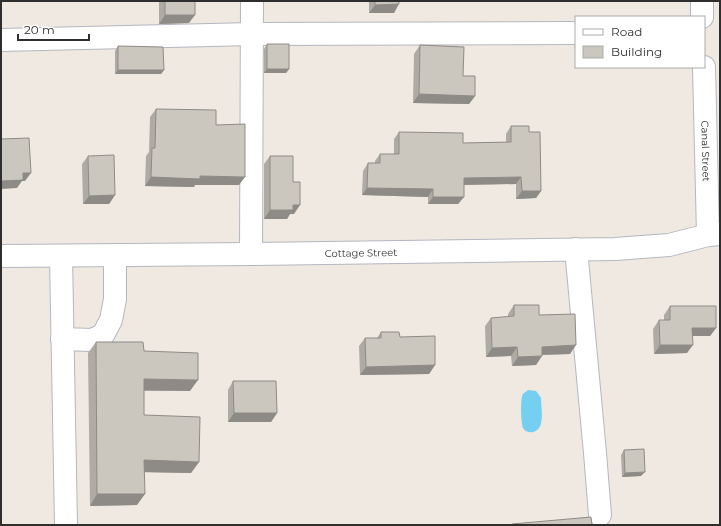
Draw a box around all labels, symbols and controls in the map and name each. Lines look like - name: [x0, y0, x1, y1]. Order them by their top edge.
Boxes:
- scale bar: [18, 16, 89, 42]
- legend: [575, 16, 705, 68]
- text: 20 m: [24, 22, 55, 37]
- text: Road: [611, 24, 642, 39]
- text: Building: [611, 44, 662, 59]
- street label: Canal Street: [698, 120, 713, 182]
- street label: Cottage Street: [325, 246, 397, 260]

